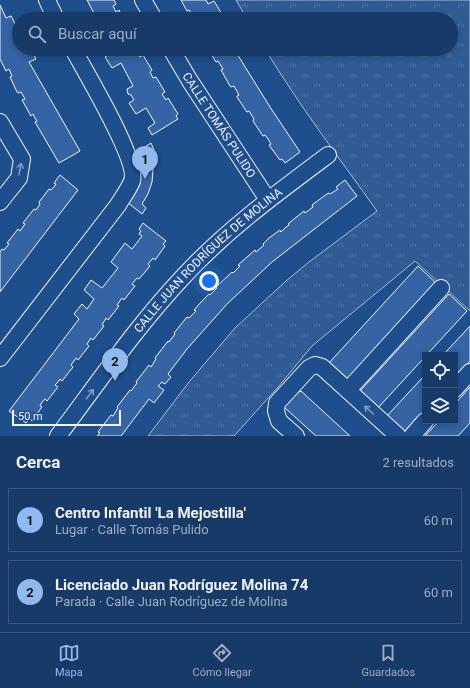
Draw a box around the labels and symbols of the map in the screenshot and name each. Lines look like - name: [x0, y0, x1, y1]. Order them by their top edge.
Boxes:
- street label: CALLE TOMÁS PULIDO: [179, 70, 259, 180]
- pin: 1: [132, 146, 158, 179]
- one-way arrow: [16, 163, 24, 176]
- street label: CALLE JUAN RODRÍGUEZ DE MOLINA: [131, 185, 285, 335]
- your location: [199, 271, 219, 291]
- pin: 2: [102, 348, 128, 381]
- one-way arrow: [86, 388, 94, 399]
- one-way arrow: [364, 405, 374, 414]
- scale bar: [12, 408, 121, 427]

